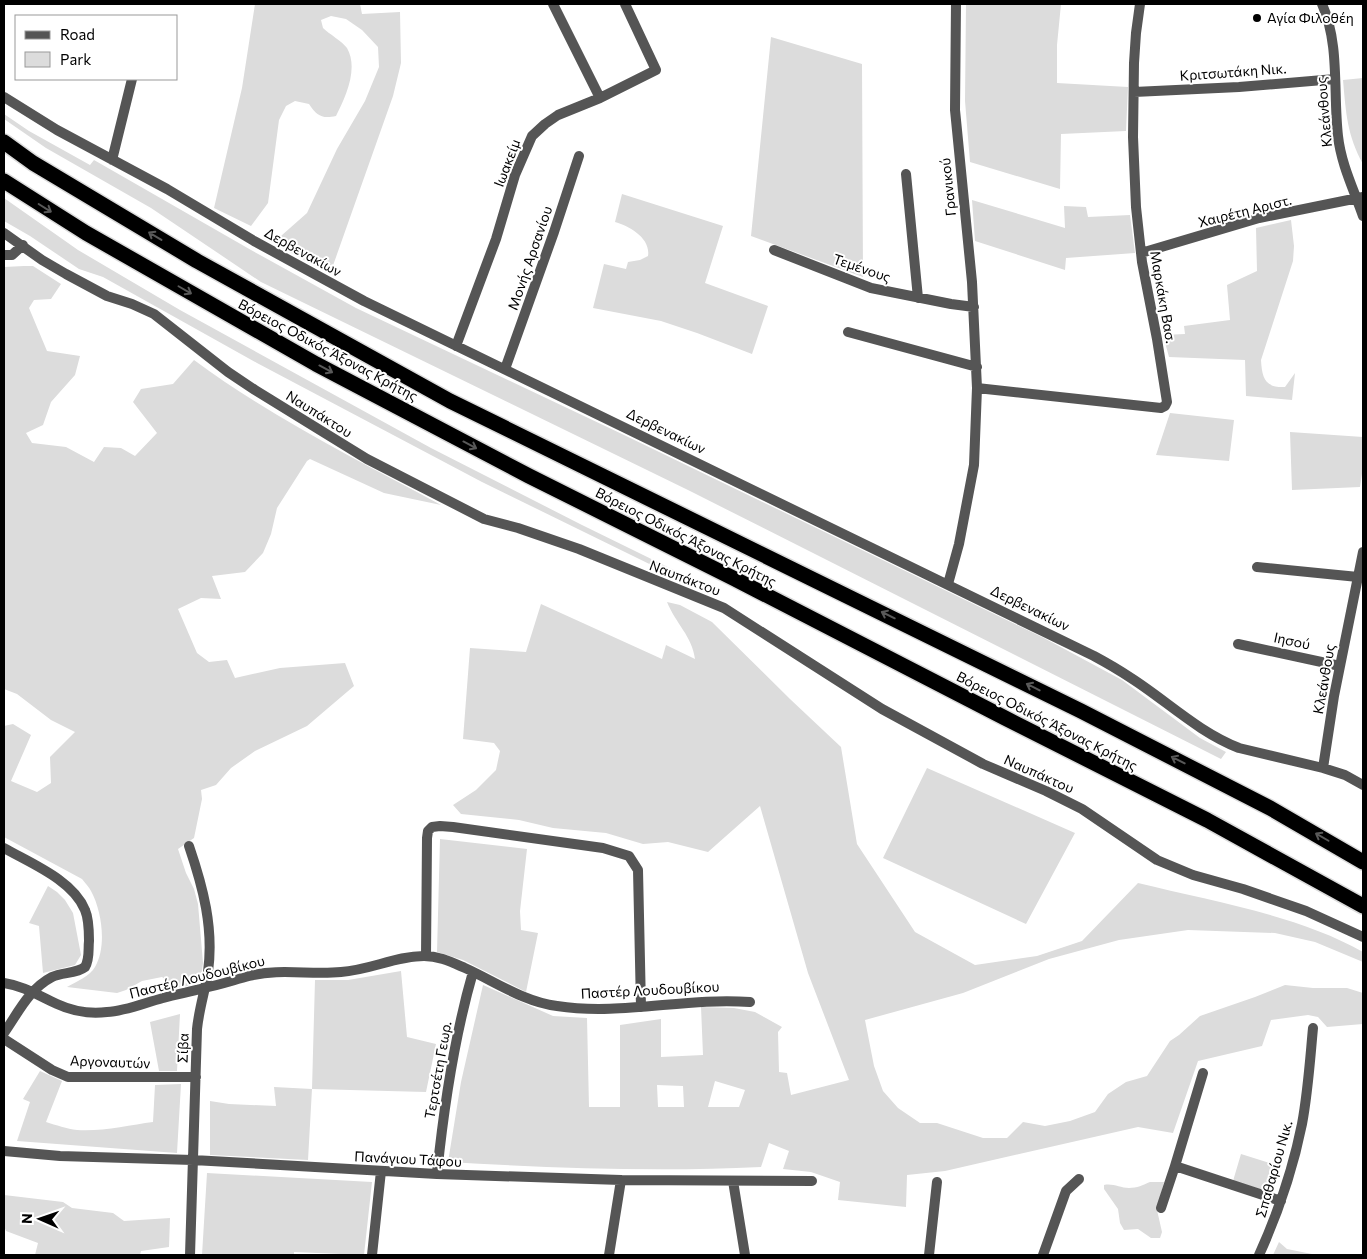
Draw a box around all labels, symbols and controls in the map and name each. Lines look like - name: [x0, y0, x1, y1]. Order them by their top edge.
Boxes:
- place label: Αγία Φιλοθέη: [1267, 9, 1354, 26]
- marker: Αγία Φιλοθέη: [1251, 12, 1263, 24]
- legend: [15, 15, 178, 80]
- text: Road: [60, 25, 95, 43]
- text: Park: [60, 50, 91, 68]
- street label: Κριτσωτάκη Νικ.: [1179, 59, 1287, 84]
- street label: Κλεάνθους: [1312, 76, 1335, 148]
- street label: Ιωακείμ: [490, 136, 523, 189]
- street label: Γρανικού: [936, 157, 959, 217]
- street label: Χαιρέτη Αριστ.: [1196, 191, 1293, 230]
- one-way arrow: [37, 203, 51, 213]
- street label: Μονής Αρσανίου: [504, 203, 555, 312]
- street label: Δερβενακίων: [262, 223, 345, 280]
- one-way arrow: [149, 230, 163, 240]
- street label: Μαρκάκη Βασ.: [1147, 249, 1180, 344]
- street label: Τεμένους: [831, 250, 893, 285]
- one-way arrow: [177, 285, 192, 295]
- street label: Βόρειος Οδικός Άξονας Κρήτης: [236, 295, 421, 404]
- one-way arrow: [319, 365, 333, 375]
- street label: Ναυπάκτου: [283, 387, 356, 441]
- street label: Δερβενακίων: [624, 404, 708, 457]
- one-way arrow: [462, 441, 477, 450]
- street label: Βόρειος Οδικός Άξονας Κρήτης: [593, 483, 780, 590]
- street label: Ναυπάκτου: [647, 556, 723, 599]
- street label: Δερβενακίων: [988, 581, 1072, 634]
- one-way arrow: [881, 610, 896, 619]
- street label: Ιησού: [1272, 628, 1312, 653]
- street label: Κλεάνθους: [1309, 643, 1338, 715]
- street label: Βόρειος Οδικός Άξονας Κρήτης: [954, 667, 1141, 774]
- one-way arrow: [1026, 682, 1041, 692]
- street label: Ναυπάκτου: [1002, 751, 1077, 797]
- one-way arrow: [1171, 755, 1186, 765]
- one-way arrow: [1314, 832, 1329, 842]
- street label: Παστέρ Λουδουβίκου: [127, 951, 266, 1002]
- street label: Παστέρ Λουδουβίκου: [580, 977, 720, 1002]
- street label: Τερτσέτη Γεωρ.: [421, 1020, 454, 1120]
- street label: Σίβα: [173, 1033, 192, 1063]
- street label: Αργοναυτών: [70, 1052, 150, 1071]
- street label: Σπαθαρίου Νικ.: [1252, 1118, 1296, 1219]
- street label: Πανάγιου Τάφου: [354, 1147, 462, 1170]
- north arrow: [15, 1194, 65, 1244]
- text: N: [18, 1213, 35, 1224]

